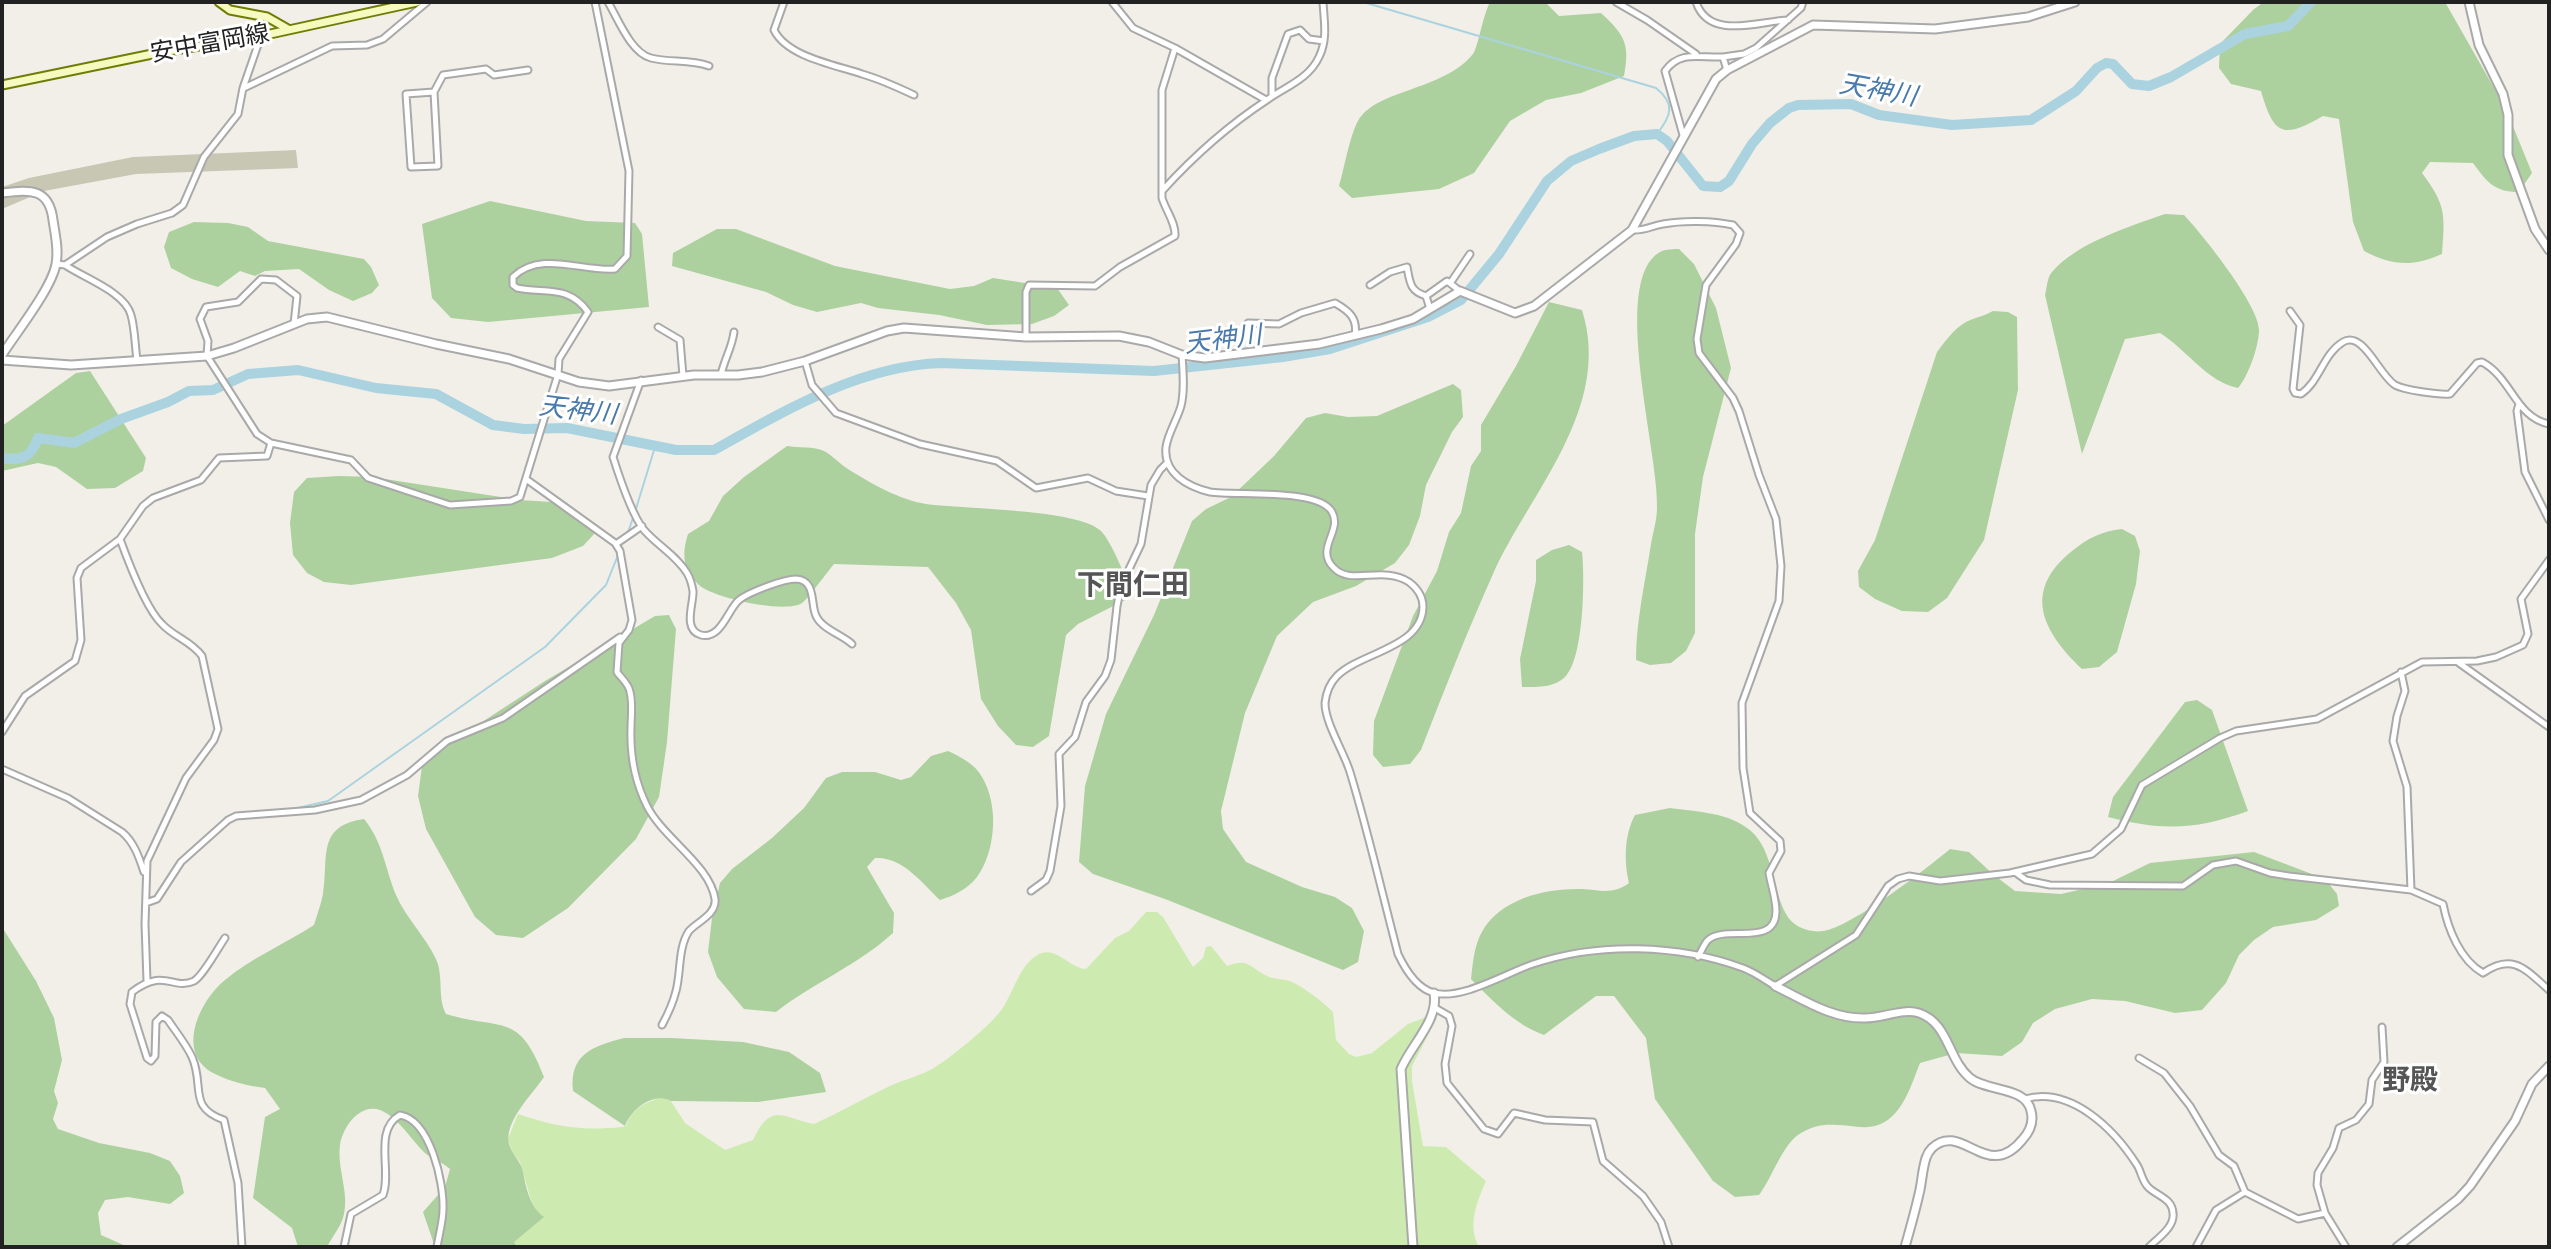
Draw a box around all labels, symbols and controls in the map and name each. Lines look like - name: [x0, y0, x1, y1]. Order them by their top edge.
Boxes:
- street label: 安中富岡線: [148, 19, 272, 69]
- water label: 天神川: [1837, 69, 1919, 113]
- water label: 天神川: [1182, 320, 1264, 360]
- water label: 天神川: [537, 391, 619, 431]
- district label: 下間仁田: [1077, 569, 1189, 603]
- district label: 野殿: [2382, 1064, 2438, 1098]

